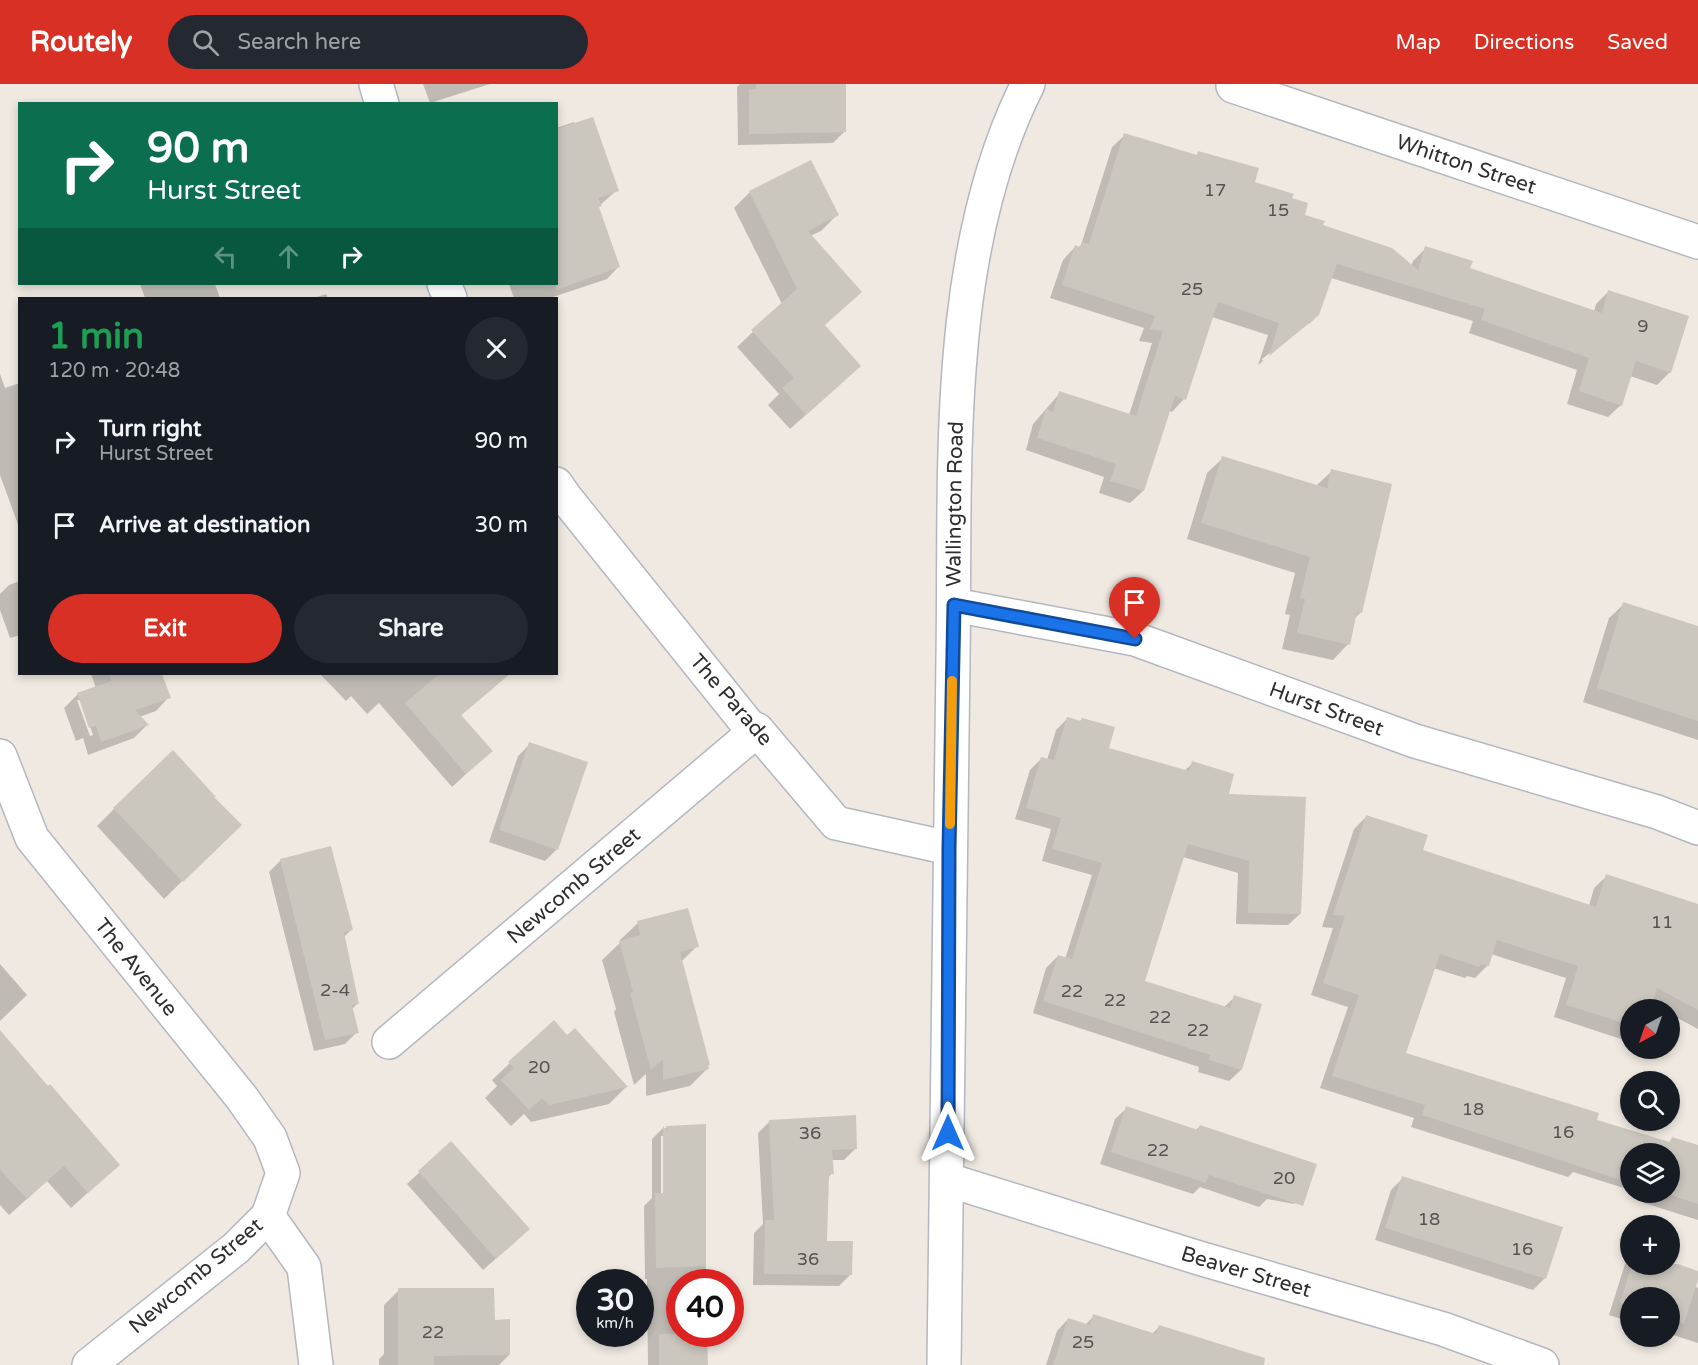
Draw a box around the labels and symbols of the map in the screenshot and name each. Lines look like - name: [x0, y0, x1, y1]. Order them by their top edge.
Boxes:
- street label: Whitton Street: [1393, 129, 1540, 199]
- house number: 17: [1204, 179, 1226, 201]
- house number: 15: [1267, 199, 1289, 221]
- house number: 25: [1181, 278, 1203, 300]
- house number: 9: [1637, 315, 1649, 337]
- street label: Wallington Road: [941, 421, 969, 587]
- pin: [1109, 577, 1160, 639]
- street label: The Parade: [684, 649, 778, 751]
- street label: Hurst Street: [1266, 676, 1387, 741]
- street label: Newcomb Street: [502, 822, 645, 949]
- house number: 11: [1651, 911, 1673, 933]
- street label: The Avenue: [89, 913, 183, 1021]
- house number: 2-4: [320, 979, 350, 1001]
- house number: 22: [1061, 980, 1083, 1002]
- house number: 22: [1104, 989, 1126, 1011]
- north arrow: [1620, 999, 1680, 1059]
- house number: 22: [1149, 1006, 1171, 1028]
- house number: 22: [1187, 1019, 1209, 1041]
- house number: 20: [528, 1056, 550, 1078]
- house number: 18: [1462, 1098, 1484, 1120]
- position arrow: [916, 1101, 980, 1165]
- house number: 16: [1552, 1121, 1574, 1143]
- house number: 36: [799, 1122, 821, 1144]
- house number: 22: [1147, 1139, 1169, 1161]
- house number: 20: [1273, 1167, 1295, 1189]
- house number: 18: [1418, 1208, 1440, 1230]
- street label: Newcomb Street: [124, 1213, 268, 1339]
- house number: 16: [1511, 1238, 1533, 1260]
- street label: Beaver Street: [1178, 1241, 1314, 1303]
- house number: 36: [797, 1248, 819, 1270]
- speed limit sign: 40: [666, 1269, 744, 1347]
- house number: 22: [422, 1321, 444, 1343]
- house number: 25: [1072, 1331, 1094, 1353]

